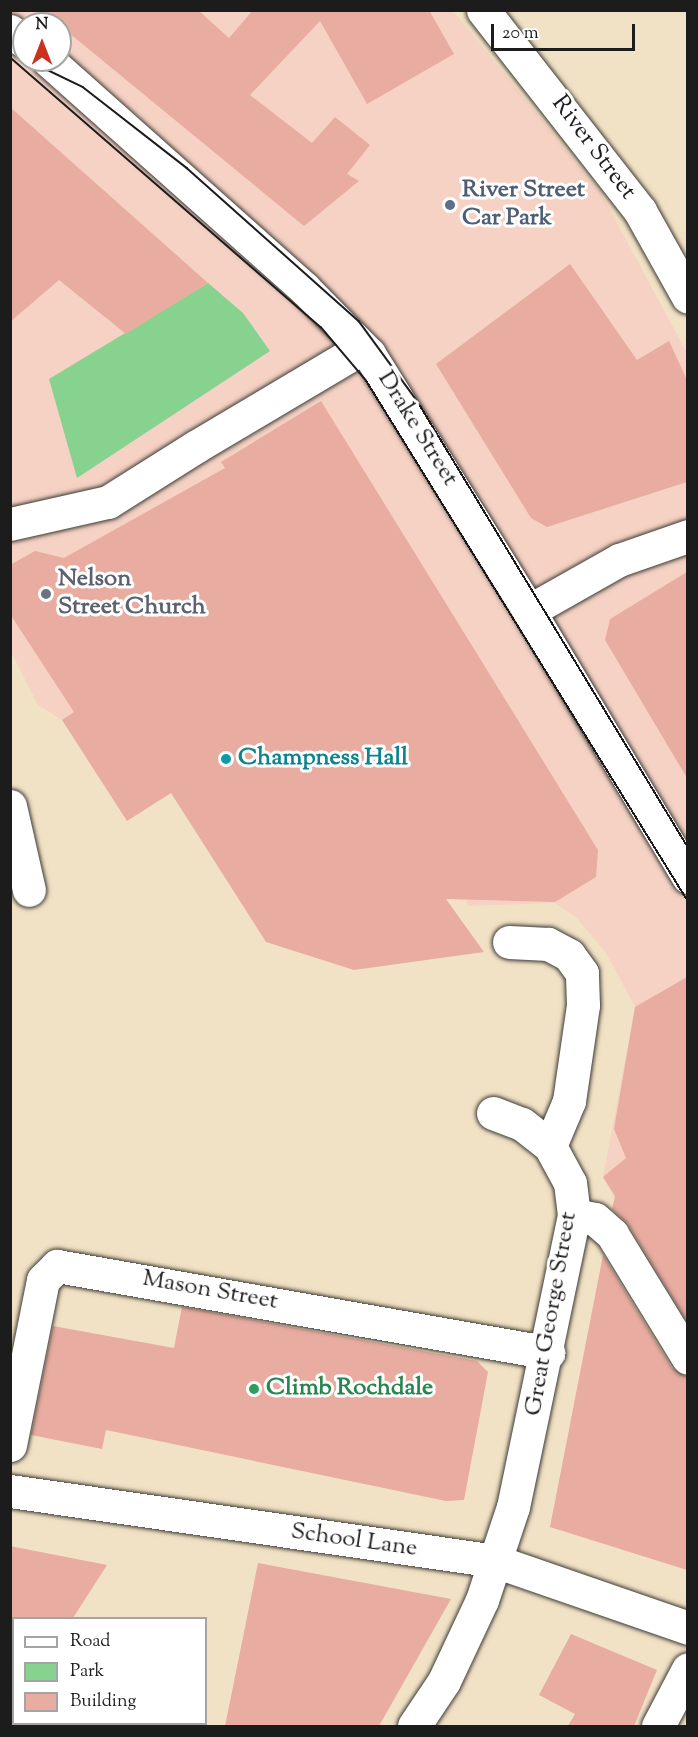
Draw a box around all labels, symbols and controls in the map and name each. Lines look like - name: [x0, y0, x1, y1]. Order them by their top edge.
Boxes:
- north arrow: [12, 12, 72, 72]
- scale bar: [494, 12, 638, 50]
- text: N: [36, 14, 48, 37]
- text: 20 m: [502, 21, 539, 47]
- street label: River Street: [544, 90, 642, 206]
- place label: River Street Car Park: [462, 177, 585, 233]
- marker: River Street Car Park: [443, 198, 457, 212]
- street label: Drake Street: [370, 366, 464, 492]
- place label: Nelson Street Church: [58, 566, 206, 622]
- marker: Nelson Street Church: [39, 587, 53, 601]
- place label: Champness Hall: [238, 745, 408, 773]
- marker: Champness Hall: [219, 752, 233, 766]
- street label: Great George Street: [520, 1210, 584, 1418]
- street label: Mason Street: [140, 1265, 280, 1317]
- place label: Climb Rochdale: [266, 1375, 433, 1403]
- marker: Climb Rochdale: [247, 1382, 261, 1396]
- street label: School Lane: [289, 1518, 419, 1564]
- legend: [12, 1617, 207, 1725]
- text: Road: [70, 1629, 110, 1655]
- text: Park: [70, 1659, 104, 1685]
- text: Building: [70, 1689, 136, 1715]

